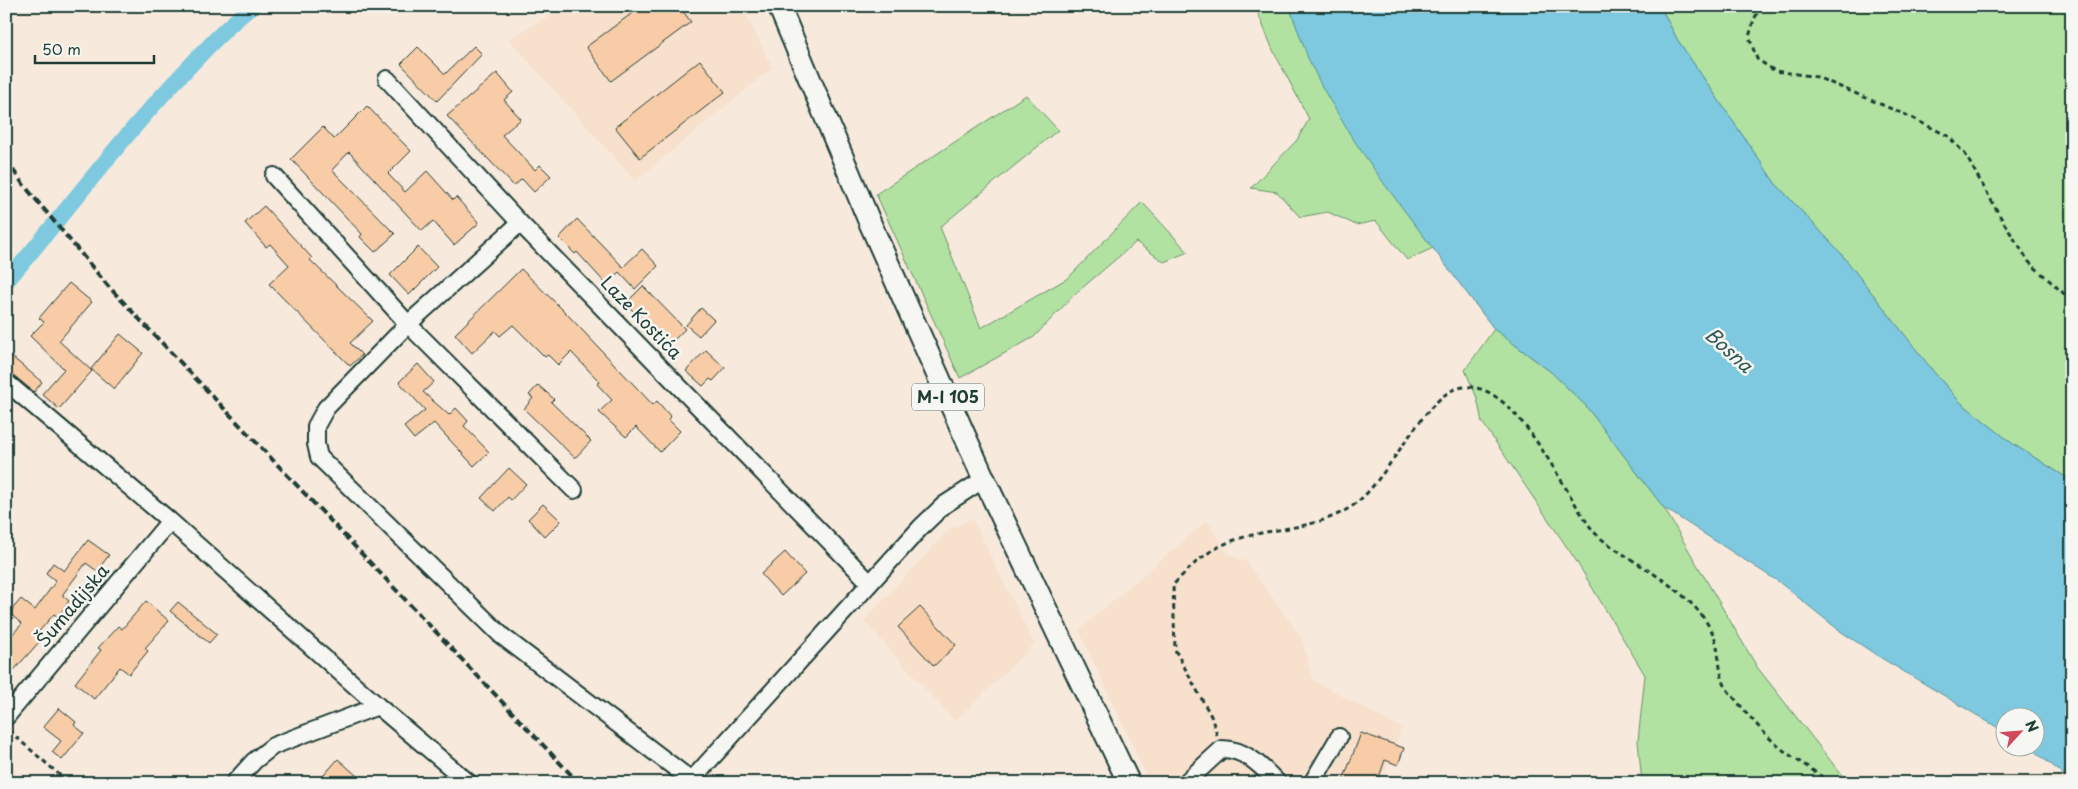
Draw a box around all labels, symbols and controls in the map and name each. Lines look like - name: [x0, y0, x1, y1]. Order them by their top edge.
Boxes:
- scale bar: [35, 32, 154, 64]
- text: 50 m: [42, 37, 81, 60]
- street label: Laze Kostića: [595, 269, 689, 365]
- water label: Bosna: [1700, 320, 1761, 379]
- road number: M-I 105: [912, 384, 984, 411]
- street label: Šumadijska: [29, 557, 115, 653]
- north arrow: [1996, 706, 2046, 756]
- text: N: [2020, 716, 2044, 736]

